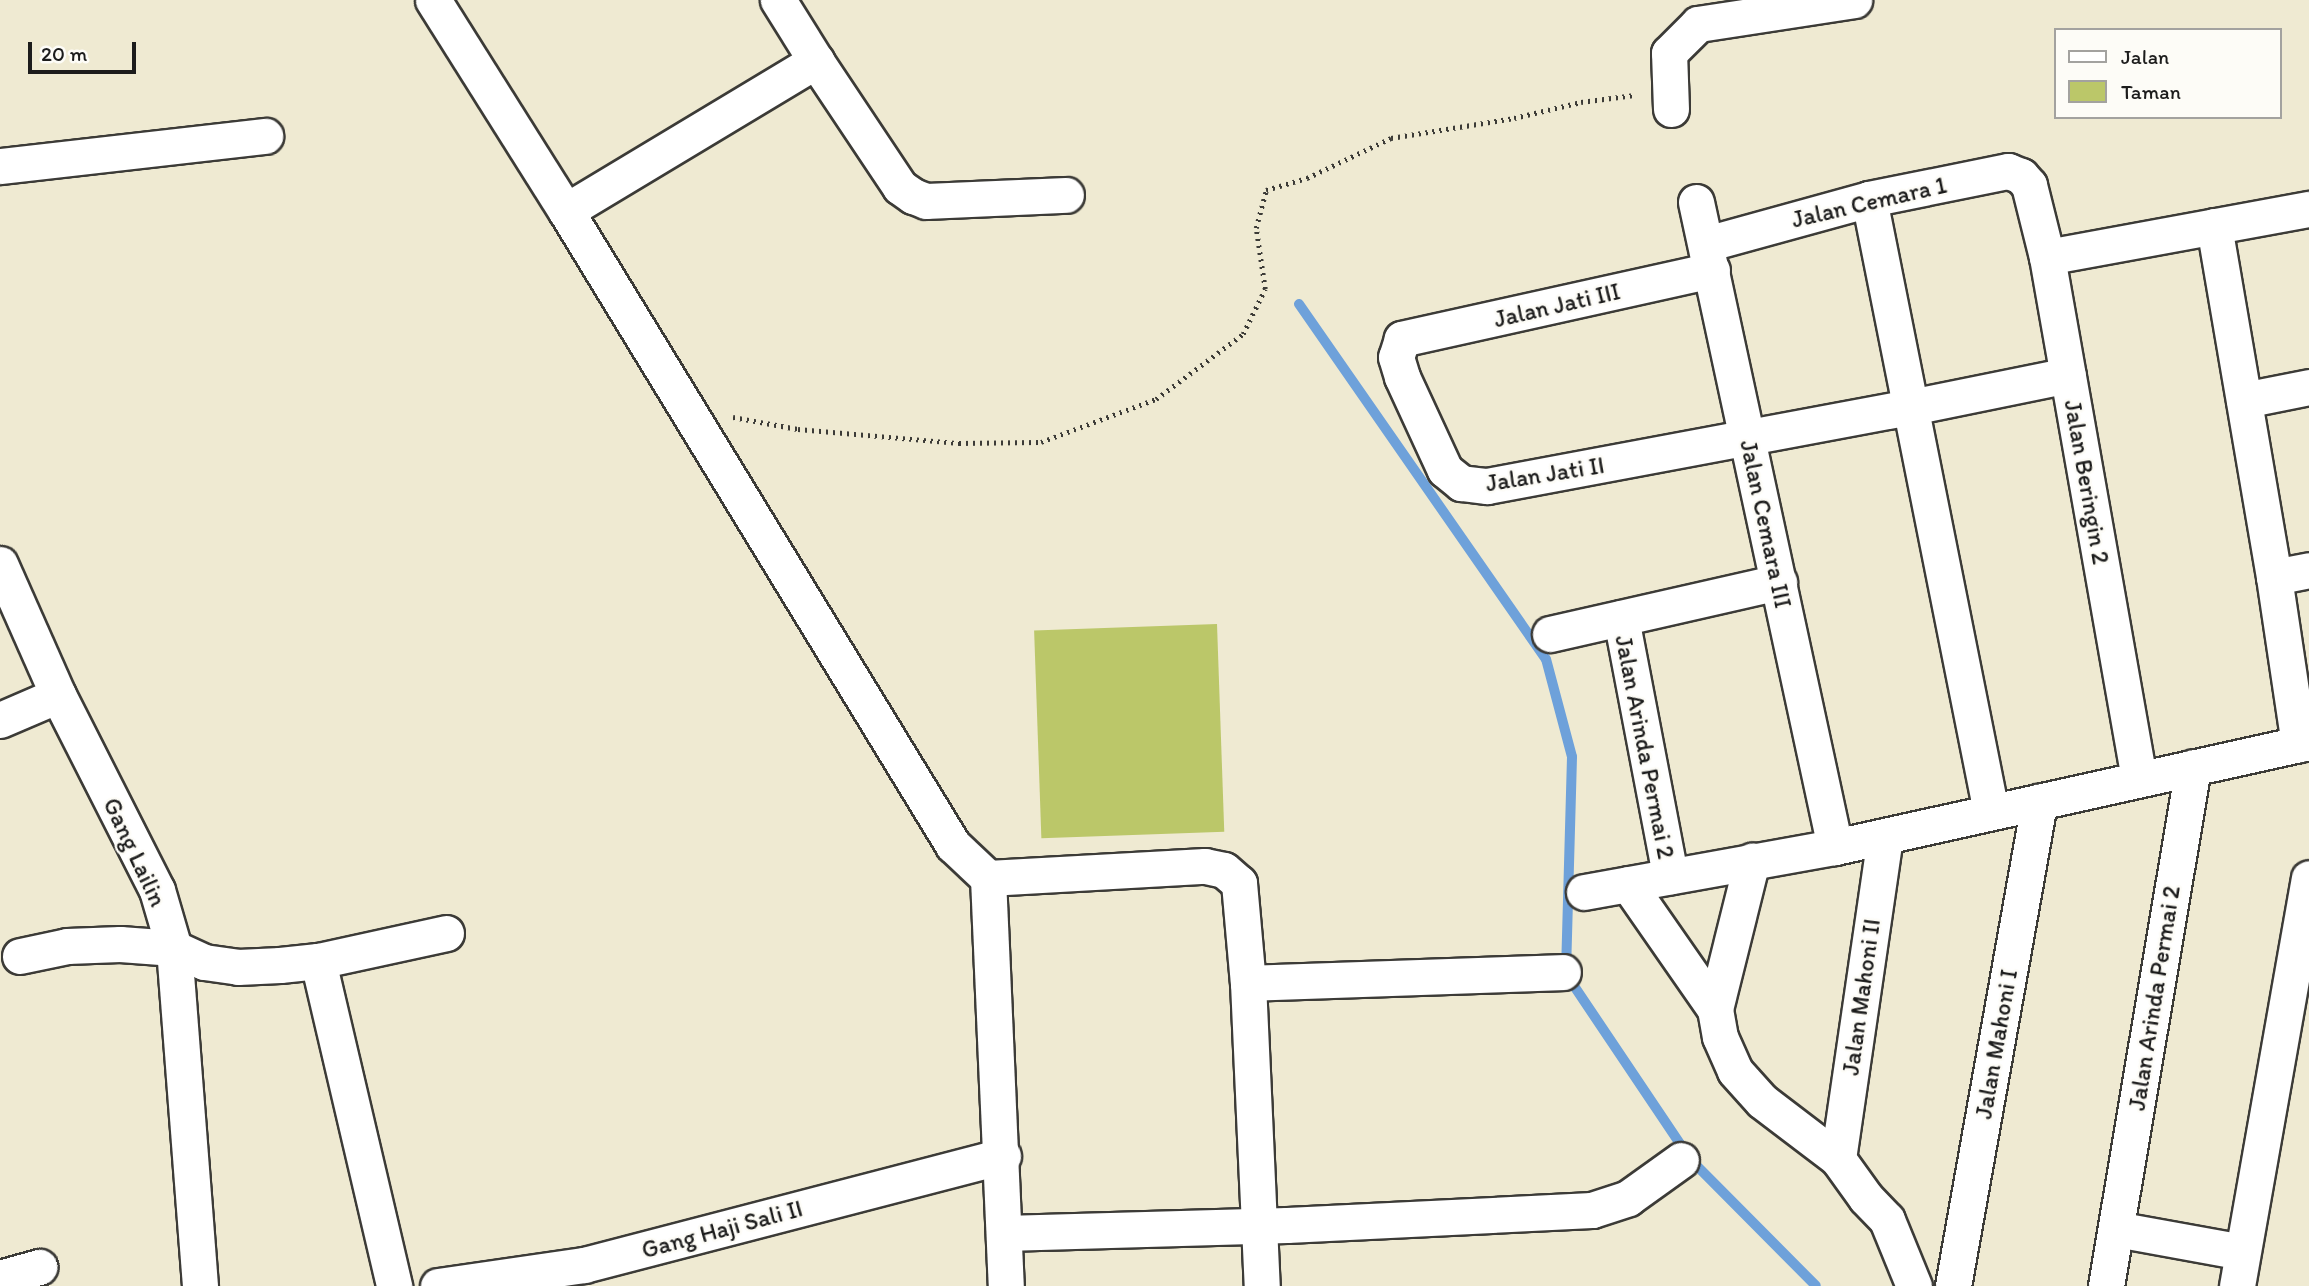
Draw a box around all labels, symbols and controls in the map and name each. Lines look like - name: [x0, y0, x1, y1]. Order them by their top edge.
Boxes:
- scale bar: [32, 28, 140, 72]
- legend: [2054, 28, 2281, 119]
- text: 20 m: [41, 41, 87, 66]
- text: Jalan: [2121, 44, 2169, 69]
- text: Taman: [2121, 79, 2181, 104]
- street label: Jalan Cemara 1: [1789, 170, 1949, 234]
- street label: Jalan Jati III: [1491, 276, 1623, 334]
- street label: Jalan Beringin 2: [2058, 398, 2116, 566]
- street label: Jalan Cemara III: [1734, 438, 1798, 610]
- street label: Jalan Jati II: [1484, 450, 1606, 498]
- street label: Jalan Arinda Permai 2: [1610, 634, 1680, 860]
- street label: Gang Lailin: [97, 793, 173, 911]
- street label: Jalan Arinda Permai 2: [2122, 885, 2186, 1111]
- street label: Jalan Mahoni II: [1836, 918, 1886, 1076]
- street label: Jalan Mahoni I: [1969, 968, 2023, 1120]
- street label: Gang Haji Sali II: [638, 1194, 806, 1264]

